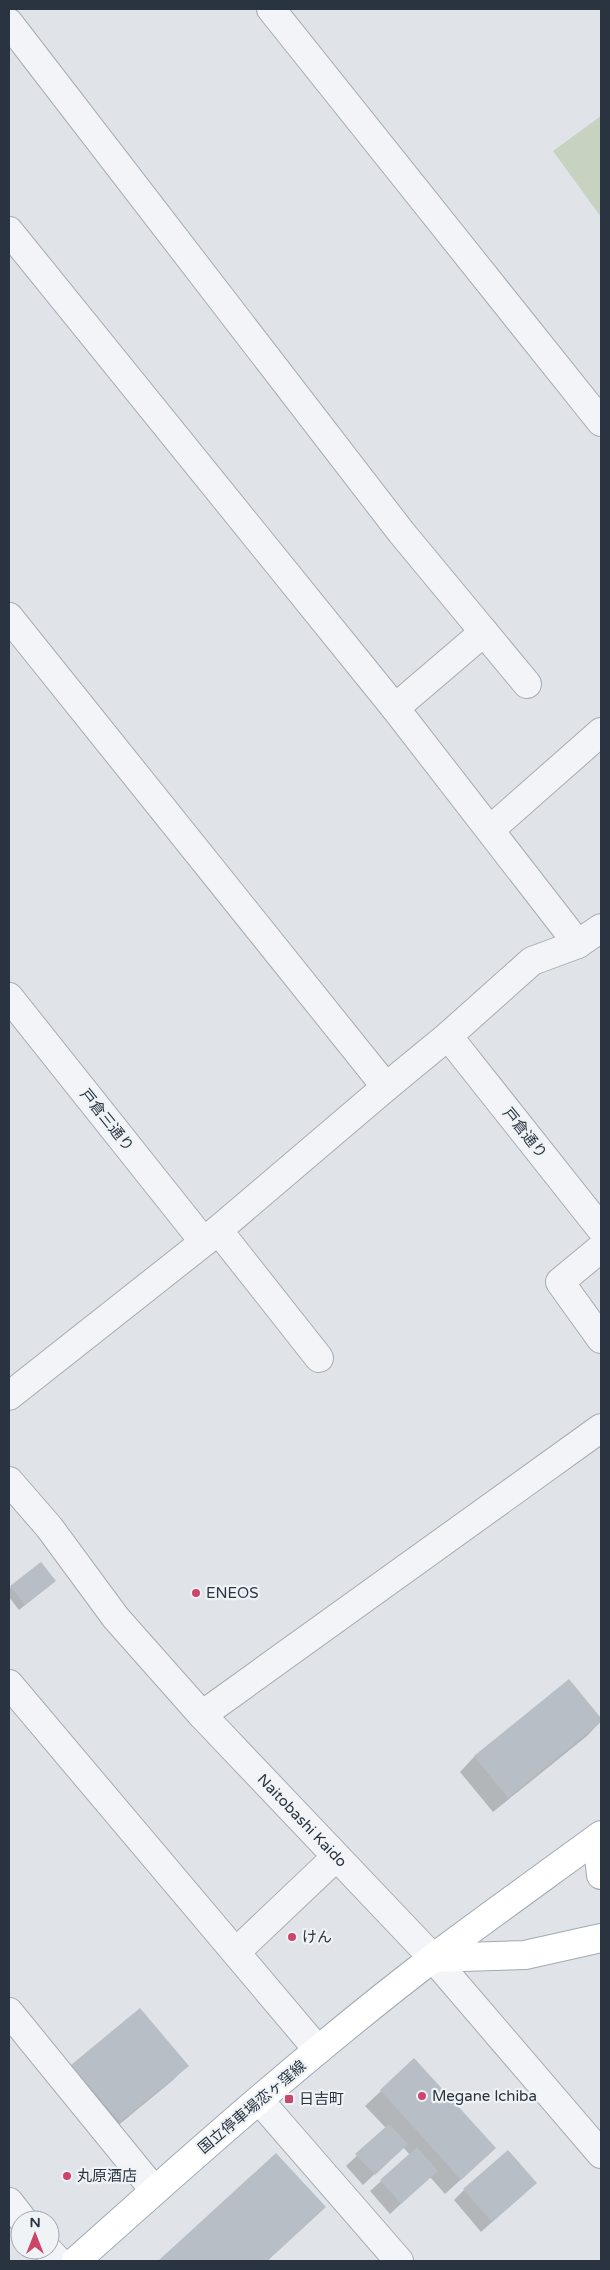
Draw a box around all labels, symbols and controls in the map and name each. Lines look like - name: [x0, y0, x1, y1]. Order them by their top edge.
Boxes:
- street label: 戸倉三通り: [76, 1085, 138, 1155]
- street label: 戸倉通り: [499, 1104, 551, 1162]
- place label: ENEOS: [206, 1584, 259, 1602]
- marker: ENEOS: [190, 1587, 202, 1599]
- street label: Naitobashi Kaido: [254, 1770, 351, 1871]
- place label: けん: [302, 1928, 332, 1946]
- marker: けん: [286, 1931, 298, 1943]
- street label: 国立停車場恋ヶ窪線: [195, 2057, 309, 2157]
- place label: Megane Ichiba: [432, 2087, 537, 2105]
- place label: 日吉町: [299, 2090, 344, 2108]
- marker: Megane Ichiba: [416, 2090, 428, 2102]
- marker: 日吉町: [283, 2093, 295, 2105]
- place label: 丸原酒店: [77, 2167, 137, 2185]
- marker: 丸原酒店: [61, 2170, 73, 2182]
- north arrow: [10, 2210, 60, 2260]
- text: N: [29, 2214, 41, 2231]

